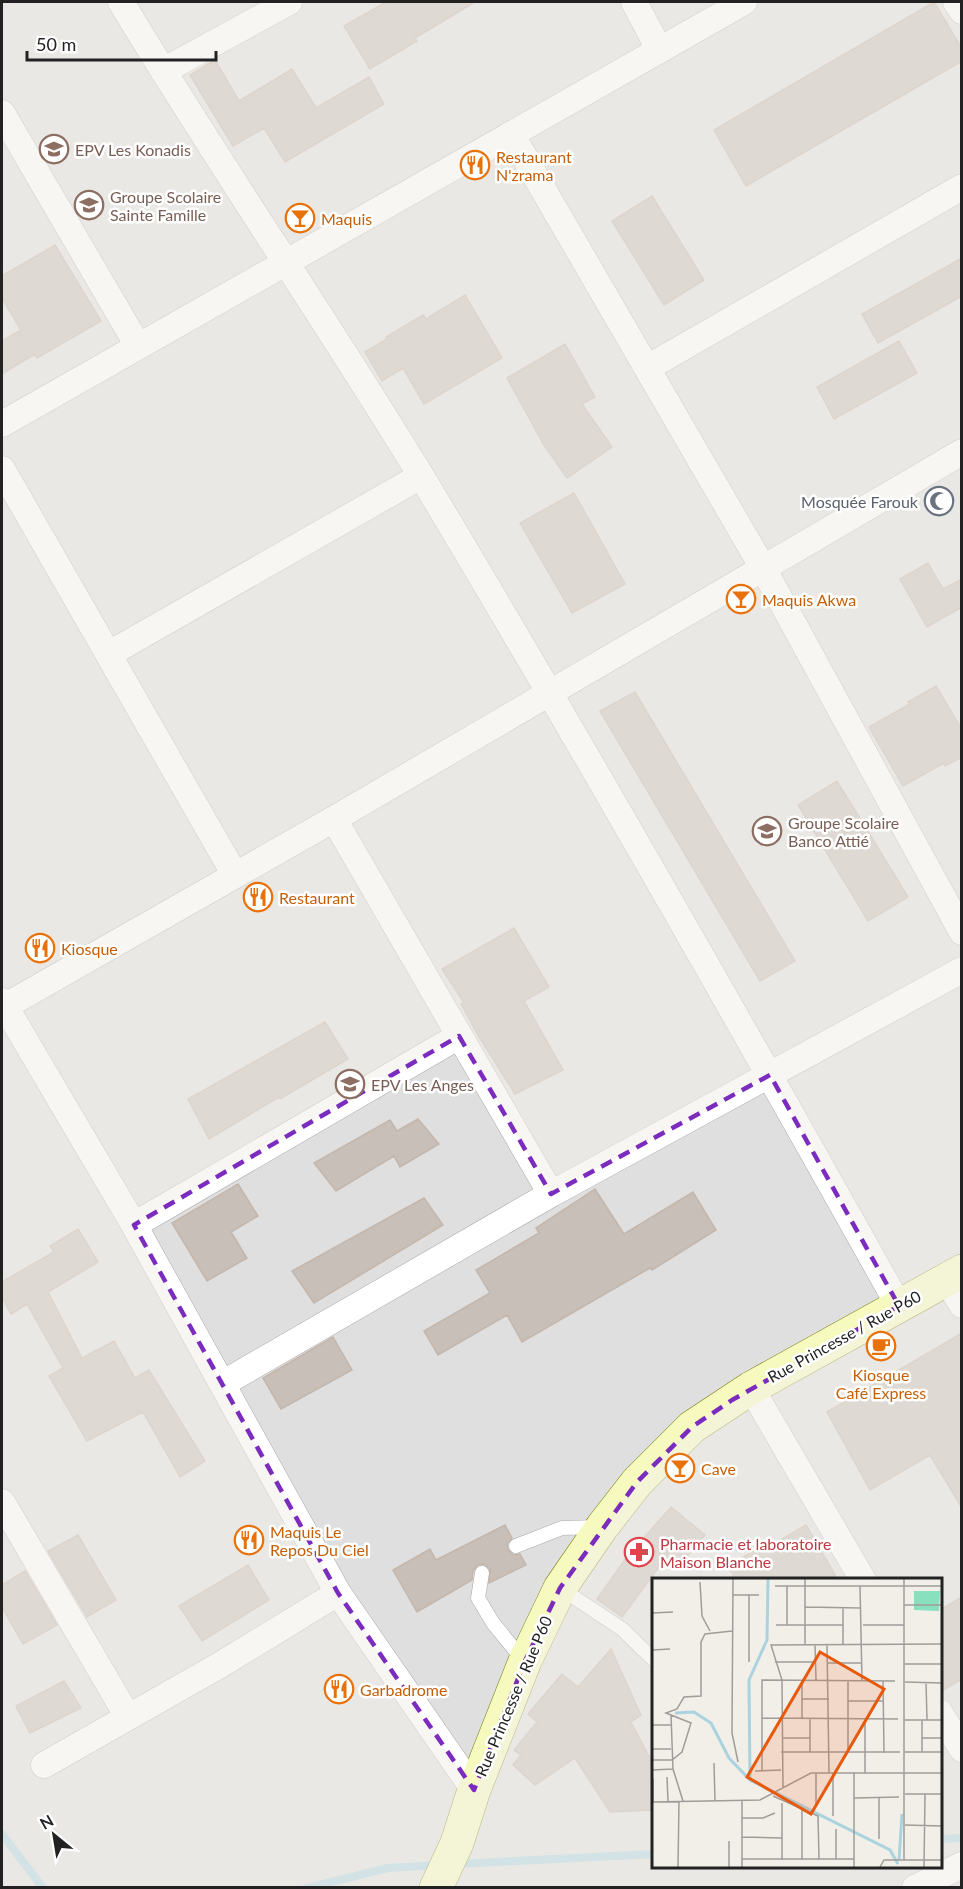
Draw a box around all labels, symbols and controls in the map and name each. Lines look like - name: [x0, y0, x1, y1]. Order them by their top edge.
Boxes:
- scale bar: [27, 24, 216, 62]
- text: 50 m: [36, 33, 76, 55]
- school or university icon: EPV Les Konadis: [38, 133, 70, 165]
- place label: EPV Les Konadis: [75, 140, 191, 159]
- place label: Restaurant N'zrama: [496, 147, 572, 184]
- restaurant icon: Restaurant N'zrama: [459, 149, 491, 181]
- place label: Groupe Scolaire Sainte Famille: [110, 187, 221, 224]
- school or university icon: Groupe Scolaire Sainte Famille: [73, 189, 105, 221]
- bar icon: Maquis: [284, 202, 316, 234]
- place label: Maquis: [321, 209, 372, 228]
- mosque icon: Mosquée Farouk: [923, 485, 955, 517]
- place label: Mosquée Farouk: [801, 492, 919, 511]
- bar icon: Maquis Akwa: [725, 583, 757, 615]
- place label: Maquis Akwa: [762, 590, 856, 609]
- place label: Groupe Scolaire Banco Attié: [788, 813, 899, 850]
- school or university icon: Groupe Scolaire Banco Attié: [751, 815, 783, 847]
- restaurant icon: Restaurant: [242, 881, 274, 913]
- place label: Restaurant: [279, 888, 355, 907]
- restaurant icon: Kiosque: [24, 932, 56, 964]
- place label: Kiosque: [61, 939, 118, 958]
- school or university icon: EPV Les Anges: [334, 1068, 366, 1100]
- place label: EPV Les Anges: [371, 1075, 474, 1094]
- street label: Rue Princesse / Rue P60: [764, 1286, 924, 1386]
- cafe icon: Kiosque Café Express: [865, 1330, 897, 1362]
- place label: Kiosque Café Express: [836, 1365, 926, 1402]
- bar icon: Cave: [664, 1452, 696, 1484]
- place label: Cave: [701, 1459, 736, 1478]
- place label: Maquis Le Repos Du Ciel: [270, 1522, 369, 1559]
- restaurant icon: Maquis Le Repos Du Ciel: [233, 1524, 265, 1556]
- place label: Pharmacie et laboratoire Maison Blanche: [660, 1534, 831, 1571]
- pharmacy icon: Pharmacie et laboratoire Maison Blanche: [623, 1536, 655, 1568]
- inset map: [652, 1578, 942, 1868]
- street label: Rue Princesse / Rue P60: [471, 1613, 555, 1779]
- restaurant icon: Garbadrome: [323, 1673, 355, 1705]
- place label: Garbadrome: [360, 1680, 447, 1699]
- north arrow: [24, 1805, 84, 1865]
- text: N: [36, 1810, 56, 1833]

